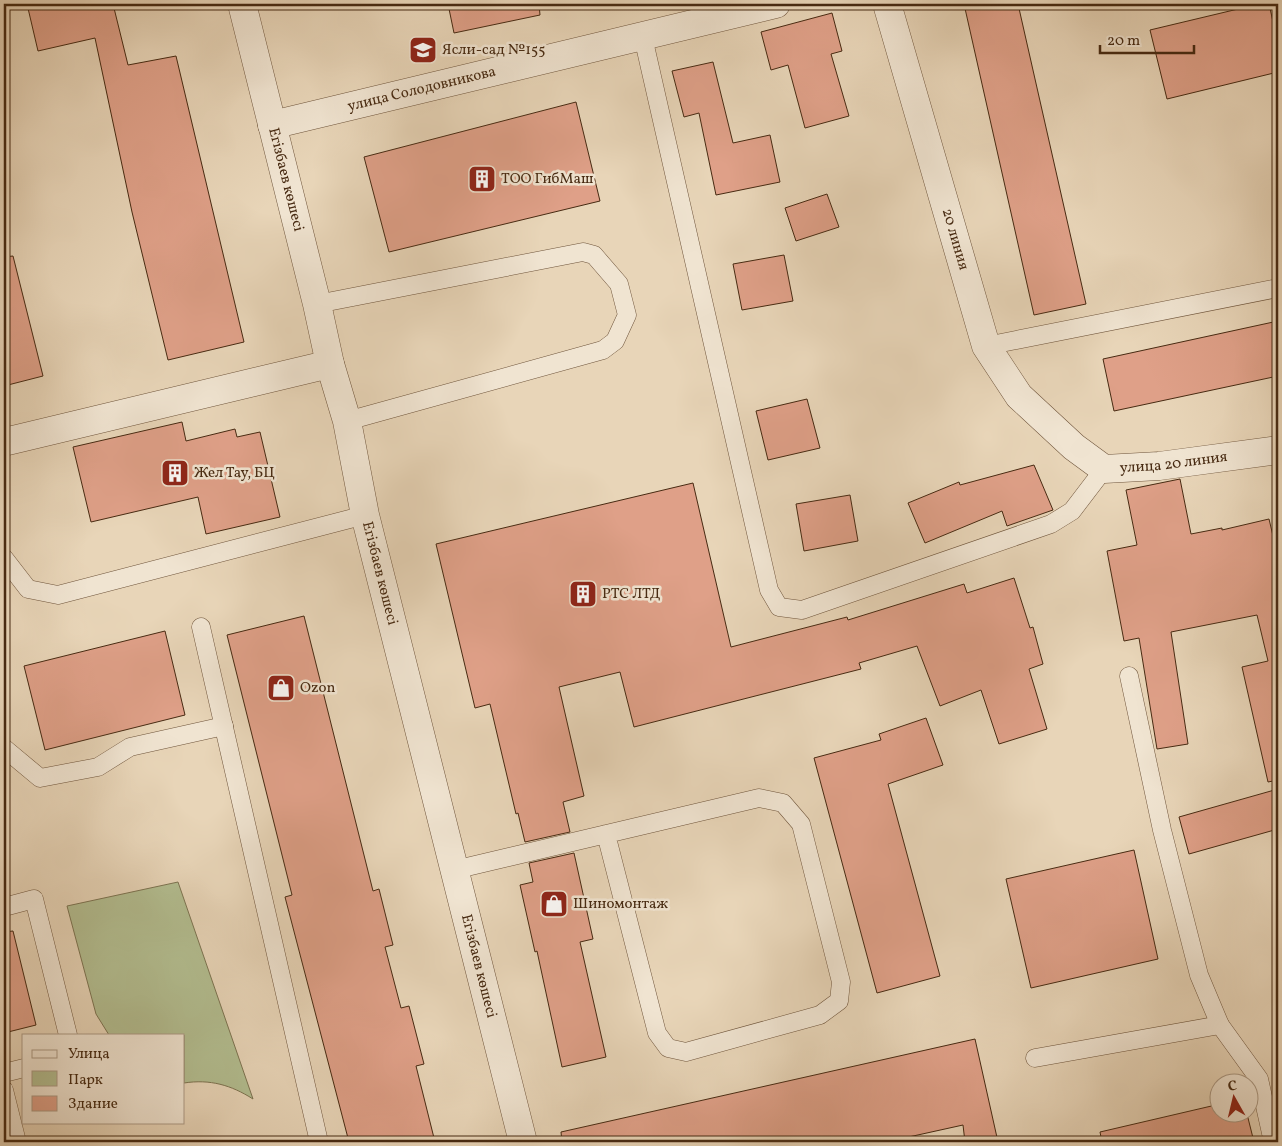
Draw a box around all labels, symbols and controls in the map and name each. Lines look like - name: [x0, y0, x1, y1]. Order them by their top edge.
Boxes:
- scale bar: [1100, 22, 1193, 54]
- text: 20 m: [1107, 31, 1140, 52]
- school or university icon: Ясли-сад №155: [408, 35, 438, 65]
- place label: Ясли-сад №155: [442, 40, 545, 61]
- street label: улица Солодовникова: [345, 61, 498, 117]
- street label: Егізбаев көшесі: [263, 125, 309, 234]
- building icon: ТОО ГибМаш: [467, 164, 497, 194]
- place label: ТОО ГибМаш: [501, 169, 593, 190]
- street label: 20 линия: [936, 206, 974, 273]
- street label: улица 20 линия: [1119, 446, 1229, 479]
- building icon: Жел Тау, БЦ: [160, 458, 190, 488]
- place label: Жел Тау, БЦ: [194, 463, 275, 484]
- street label: Егізбаев көшесі: [357, 519, 403, 627]
- building icon: РТС ЛТД: [568, 579, 598, 609]
- place label: РТС ЛТД: [602, 584, 661, 605]
- shop icon: Ozon: [266, 673, 296, 703]
- place label: Ozon: [300, 678, 335, 699]
- shop icon: Шиномонтаж: [539, 889, 569, 919]
- place label: Шиномонтаж: [573, 894, 668, 915]
- street label: Егізбаев көшесі: [455, 912, 502, 1020]
- legend: [22, 1034, 185, 1124]
- text: Улица: [68, 1044, 110, 1065]
- text: Парк: [68, 1070, 103, 1091]
- north arrow: [1210, 1074, 1260, 1124]
- text: С: [1227, 1077, 1238, 1097]
- text: Здание: [68, 1094, 118, 1115]

